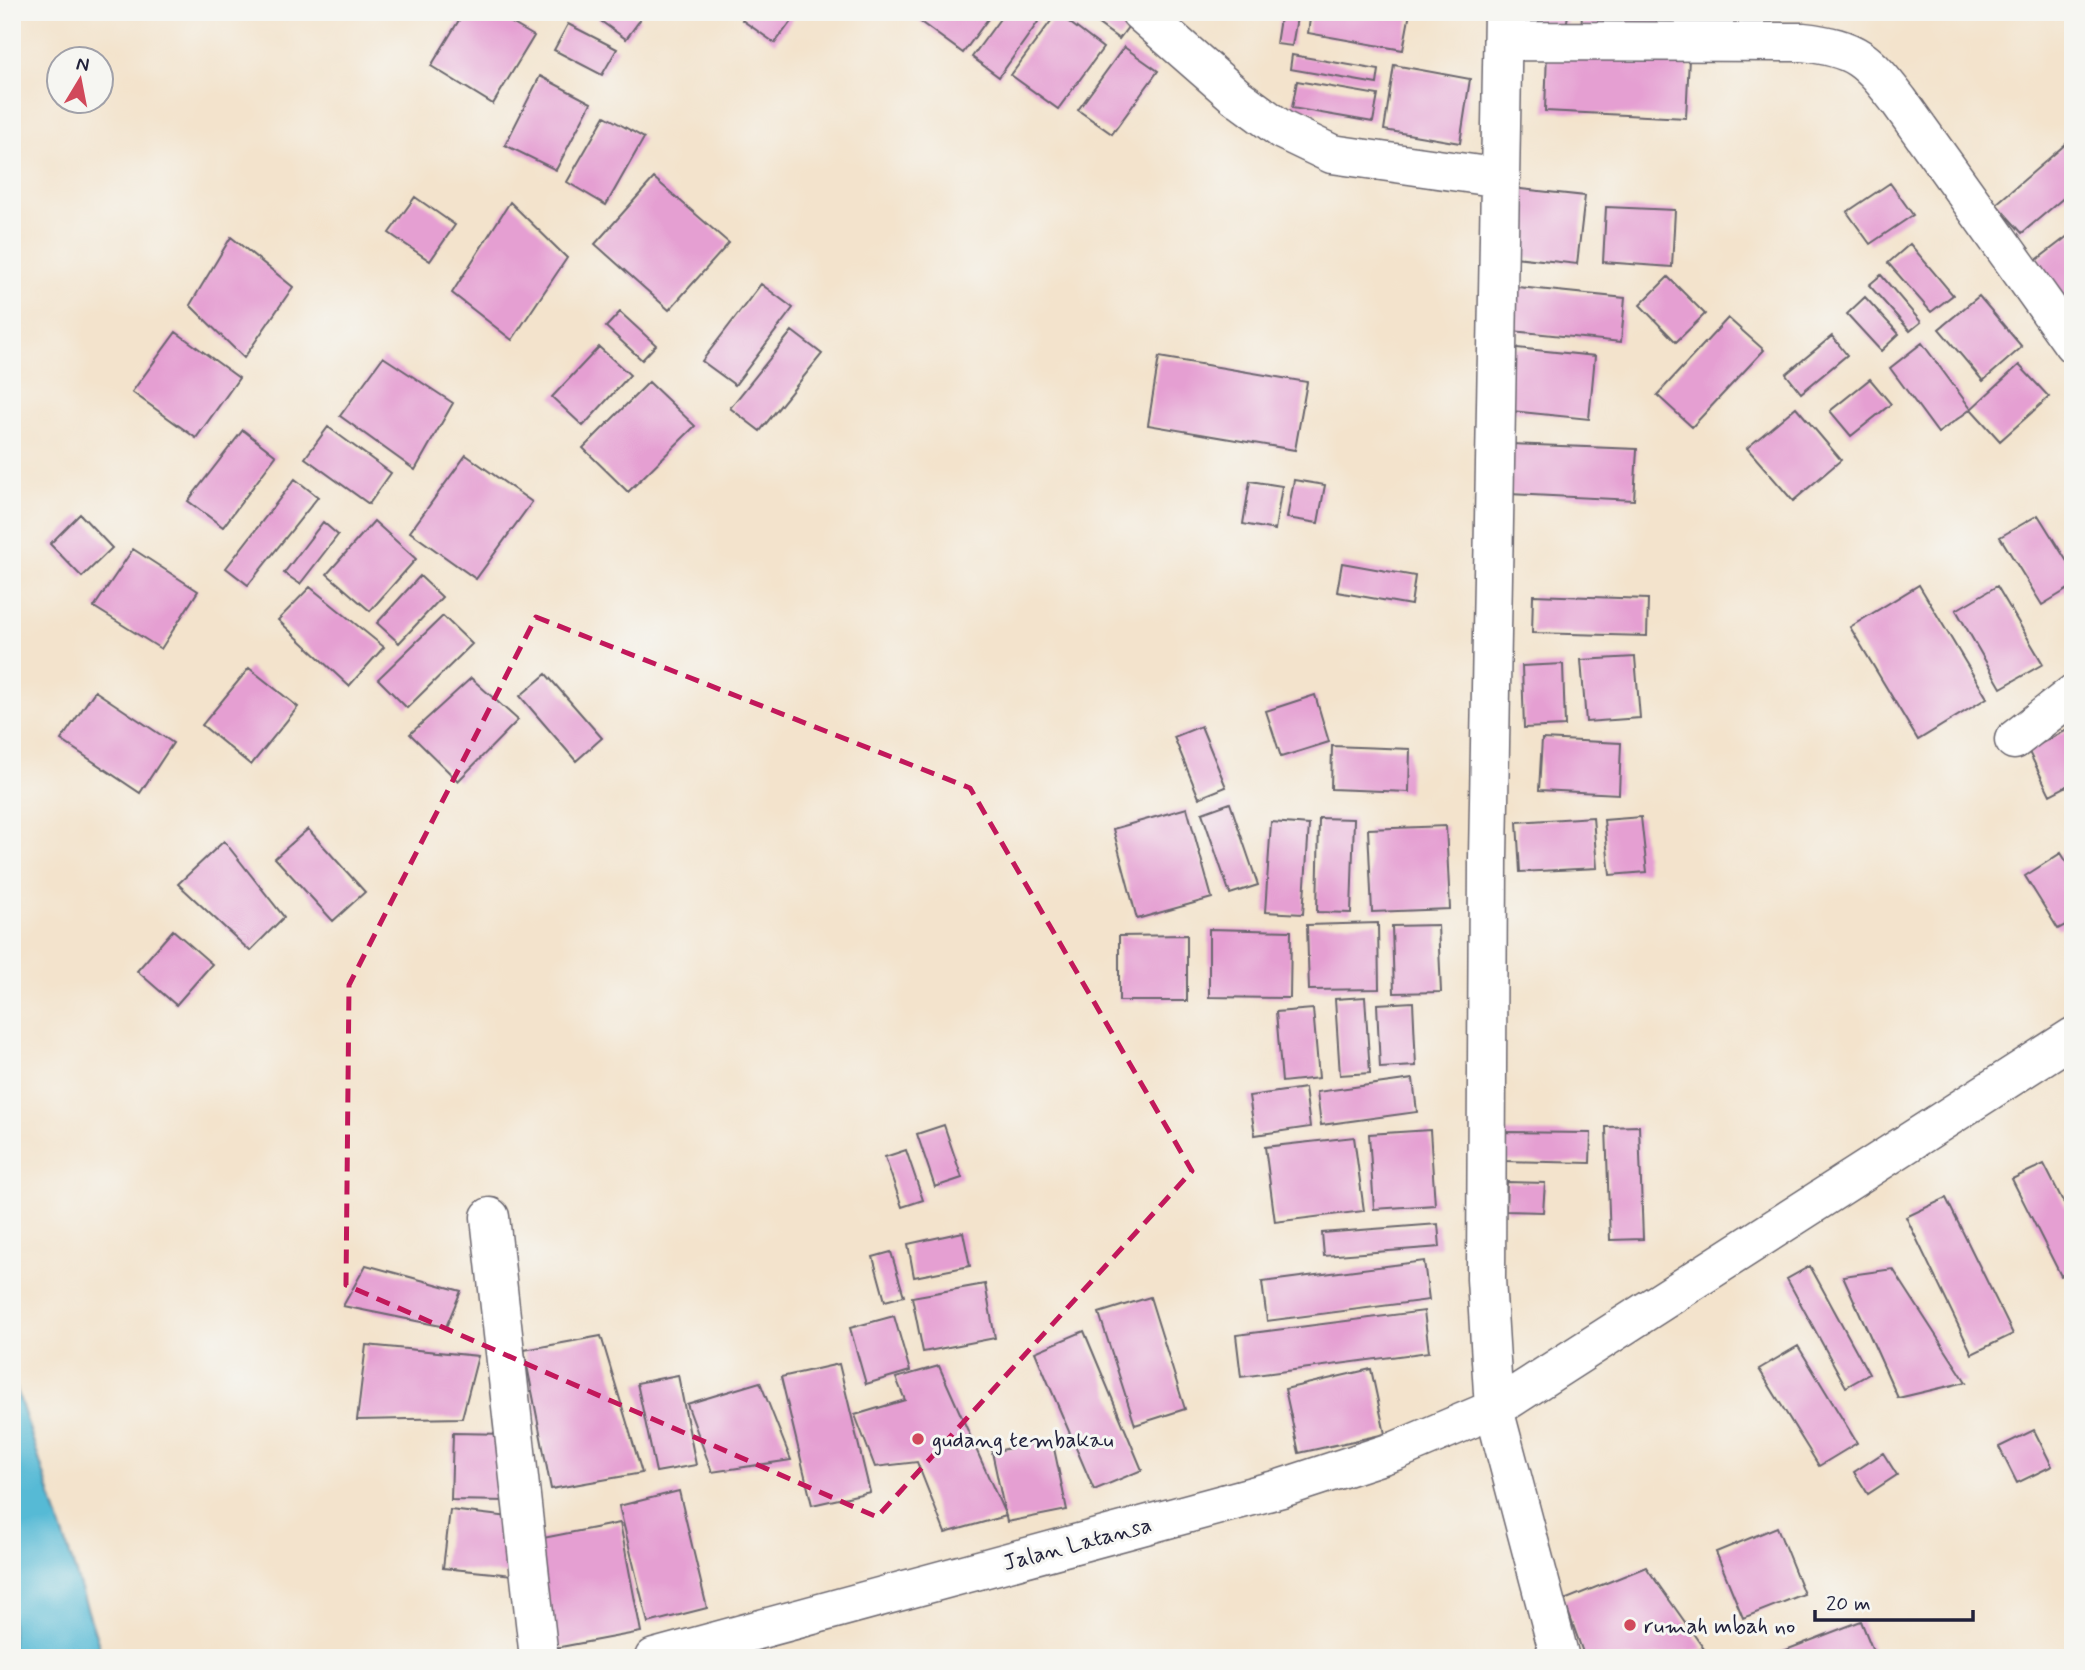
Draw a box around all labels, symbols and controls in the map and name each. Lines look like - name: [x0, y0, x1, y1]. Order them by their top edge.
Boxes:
- north arrow: [46, 46, 116, 116]
- text: N: [74, 51, 91, 78]
- place label: gudang tembakau: [932, 1426, 1114, 1456]
- marker: gudang tembakau: [910, 1431, 926, 1447]
- street label: Jalan Latansa: [1000, 1511, 1155, 1579]
- scale bar: [1815, 1579, 1973, 1623]
- text: 20 m: [1826, 1590, 1871, 1618]
- place label: rumah mbah no: [1644, 1612, 1795, 1642]
- marker: rumah mbah no: [1622, 1617, 1638, 1633]

